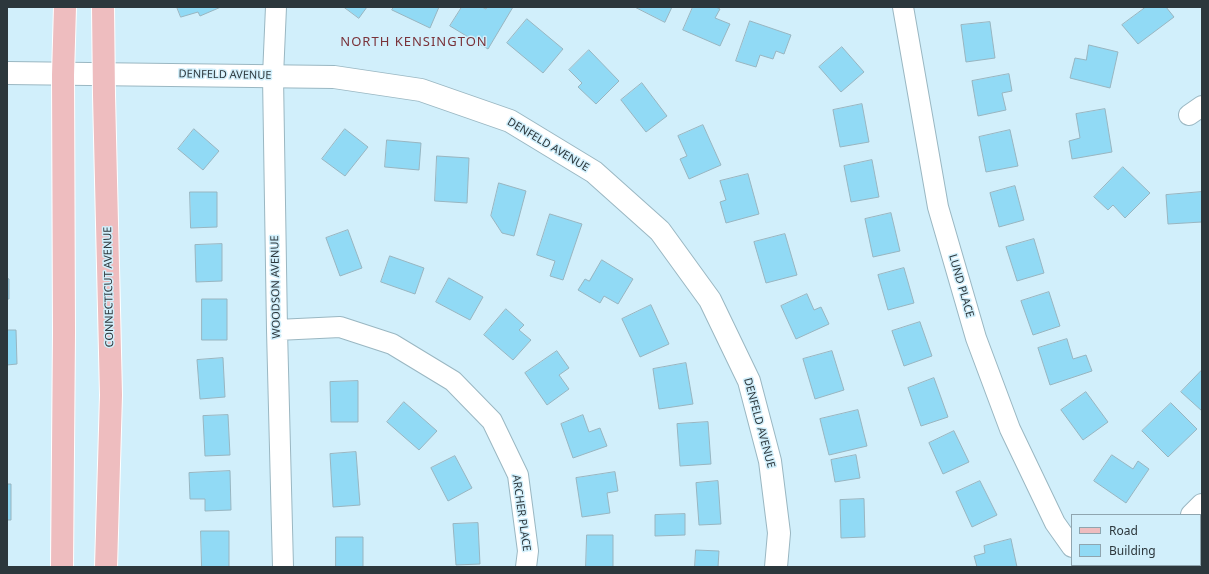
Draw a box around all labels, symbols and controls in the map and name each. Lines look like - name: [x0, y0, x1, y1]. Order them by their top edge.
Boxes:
- district label: NORTH KENSINGTON: [340, 34, 488, 50]
- street label: DENFELD AVENUE: [178, 68, 272, 82]
- street label: DENFELD AVENUE: [505, 115, 591, 175]
- street label: CONNECTICUT AVENUE: [101, 227, 117, 347]
- street label: WOODSON AVENUE: [269, 235, 283, 339]
- street label: LUND PLACE: [946, 253, 976, 319]
- street label: DENFELD AVENUE: [741, 376, 777, 470]
- street label: ARCHER PLACE: [509, 474, 533, 552]
- legend: [1071, 514, 1201, 566]
- text: Road: [1109, 522, 1138, 539]
- text: Building: [1109, 542, 1156, 559]

